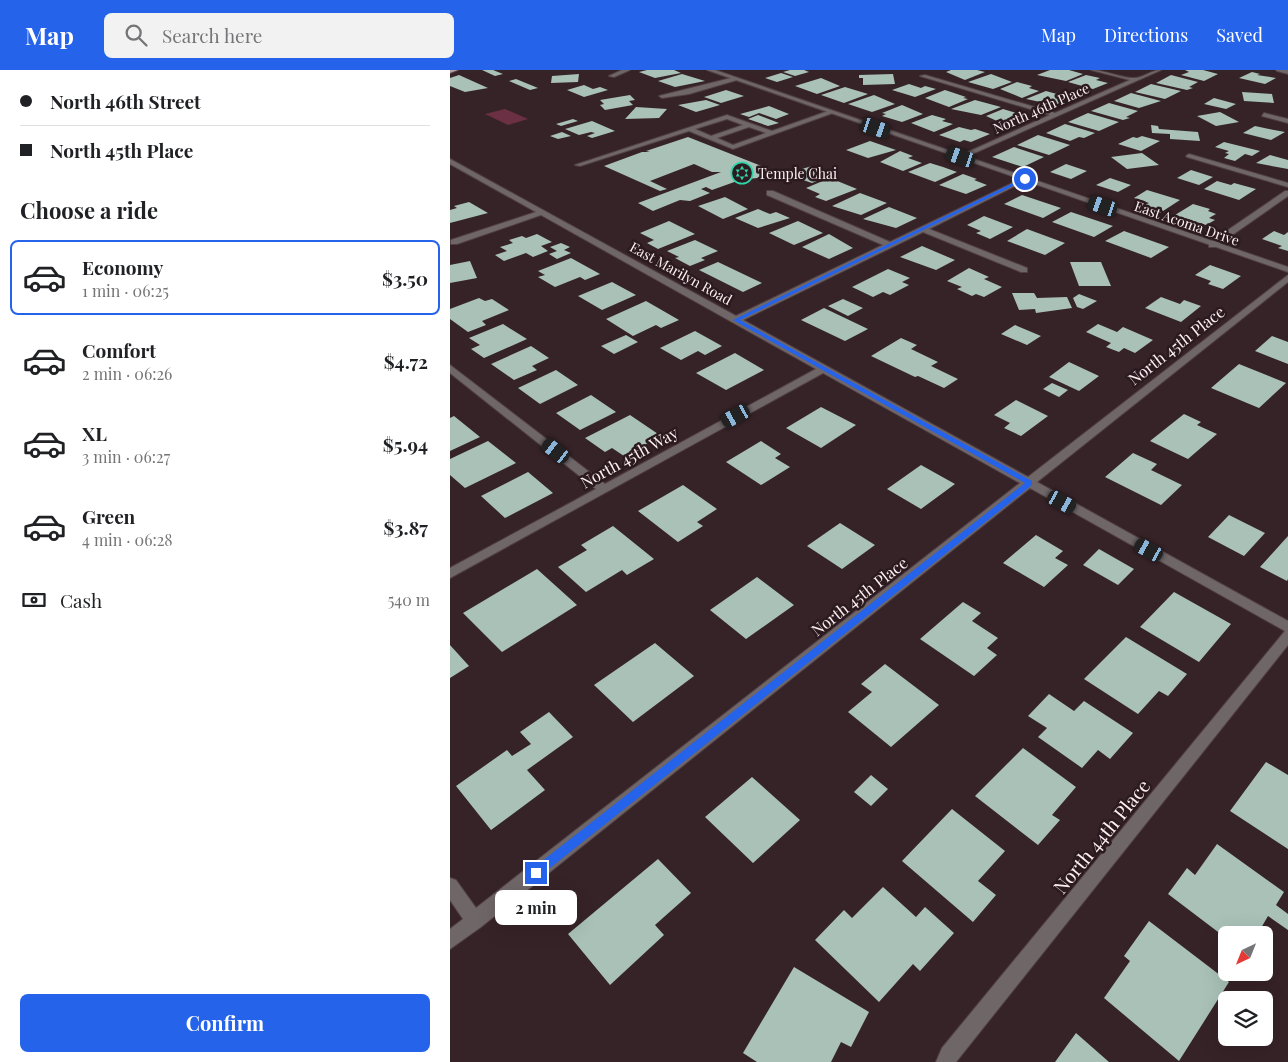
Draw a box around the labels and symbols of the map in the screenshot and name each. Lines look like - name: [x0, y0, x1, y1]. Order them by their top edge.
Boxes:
- street label: North 46th Place: [990, 78, 1092, 138]
- car: [859, 116, 892, 140]
- car: [944, 145, 977, 169]
- synagogue icon: Temple Chai: [730, 161, 754, 185]
- place label: Temple Chai: [758, 164, 837, 183]
- route start: [1014, 168, 1036, 190]
- car: [1086, 194, 1119, 218]
- street label: East Acoma Drive: [1132, 196, 1242, 250]
- street label: East Marilyn Road: [626, 237, 736, 309]
- street label: North 45th Place: [1123, 301, 1229, 389]
- car: [719, 402, 752, 430]
- street label: North 45th Way: [577, 422, 681, 492]
- car: [539, 436, 572, 466]
- car: [1045, 488, 1078, 516]
- car: [1132, 536, 1165, 564]
- street label: North 45th Place: [806, 552, 912, 640]
- street label: North 44th Place: [1047, 773, 1155, 899]
- route end: [525, 862, 547, 884]
- callout: 2 min: [495, 890, 577, 926]
- north arrow: [1218, 926, 1272, 981]

